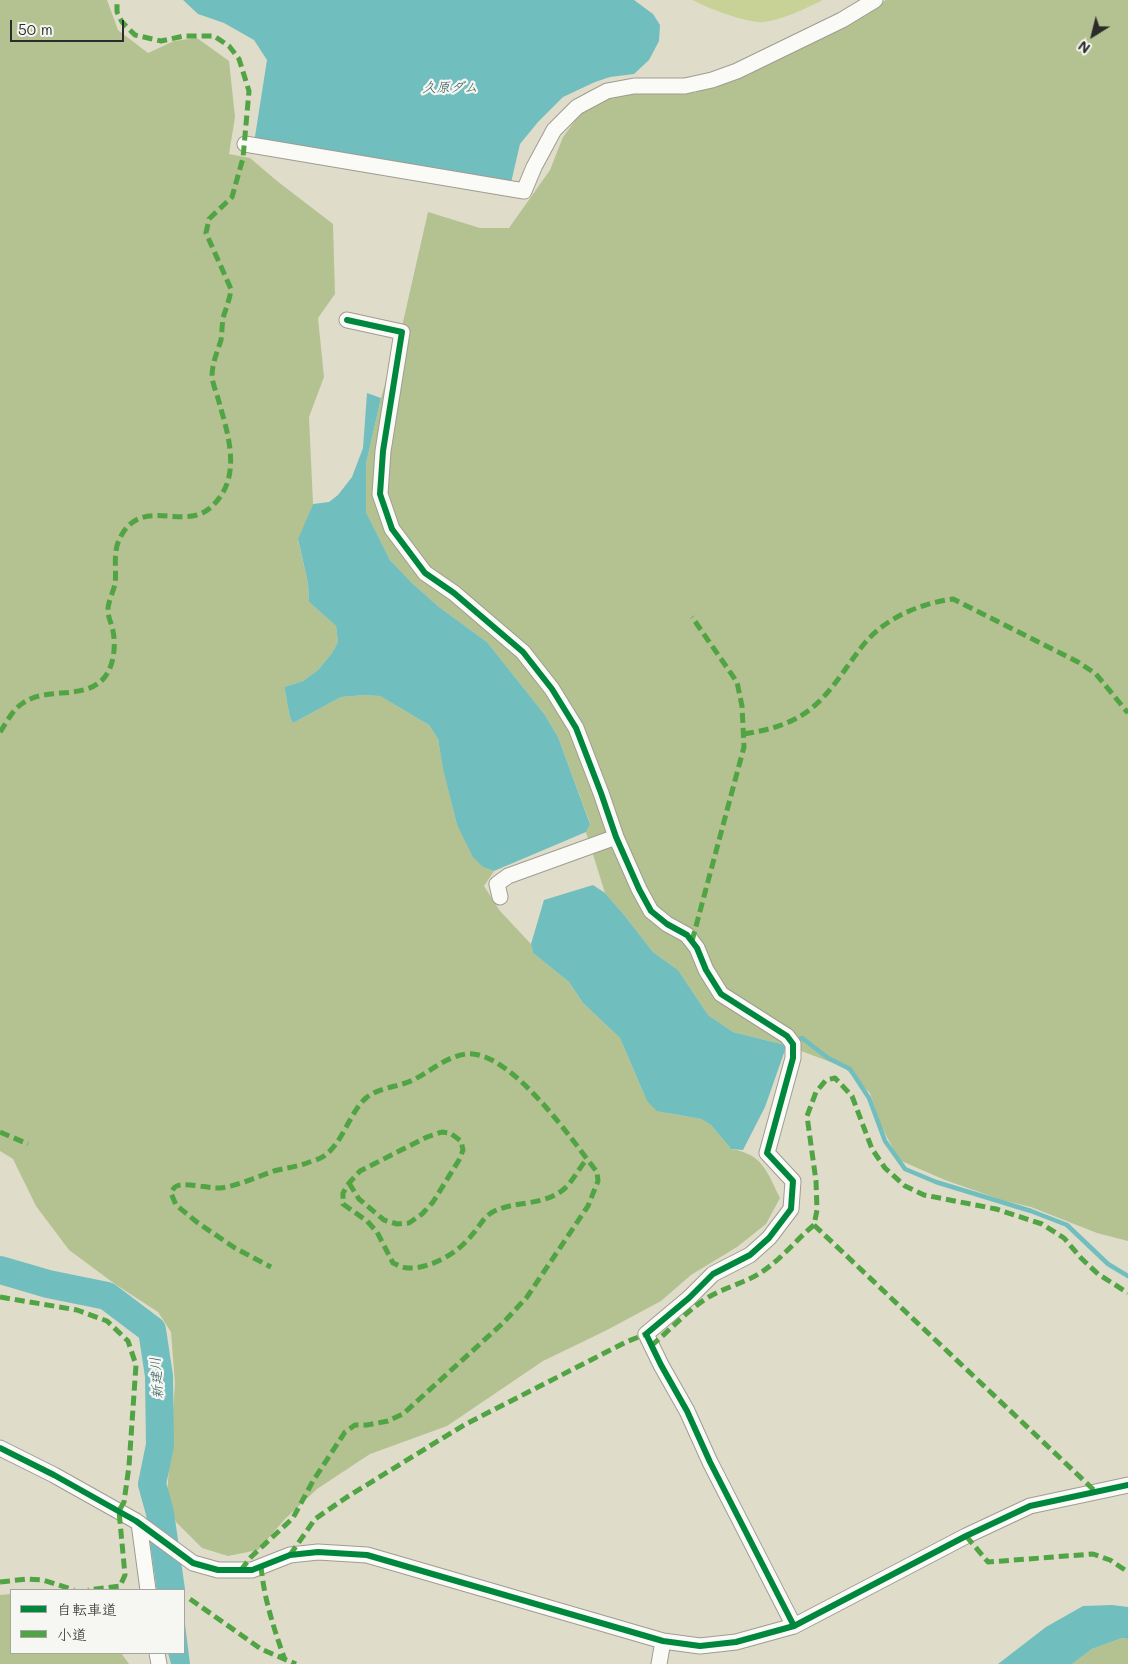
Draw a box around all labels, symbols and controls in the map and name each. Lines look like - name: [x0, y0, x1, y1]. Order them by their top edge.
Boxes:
- scale bar: [12, 10, 126, 42]
- north arrow: [1068, 10, 1118, 60]
- text: 50 m: [18, 19, 53, 39]
- text: N: [1074, 37, 1094, 58]
- water label: 久原ダム: [422, 80, 478, 96]
- water label: 新建川: [147, 1356, 167, 1400]
- legend: [10, 1589, 185, 1654]
- text: 自転車道: [57, 1599, 117, 1619]
- text: 小道: [57, 1624, 87, 1644]

